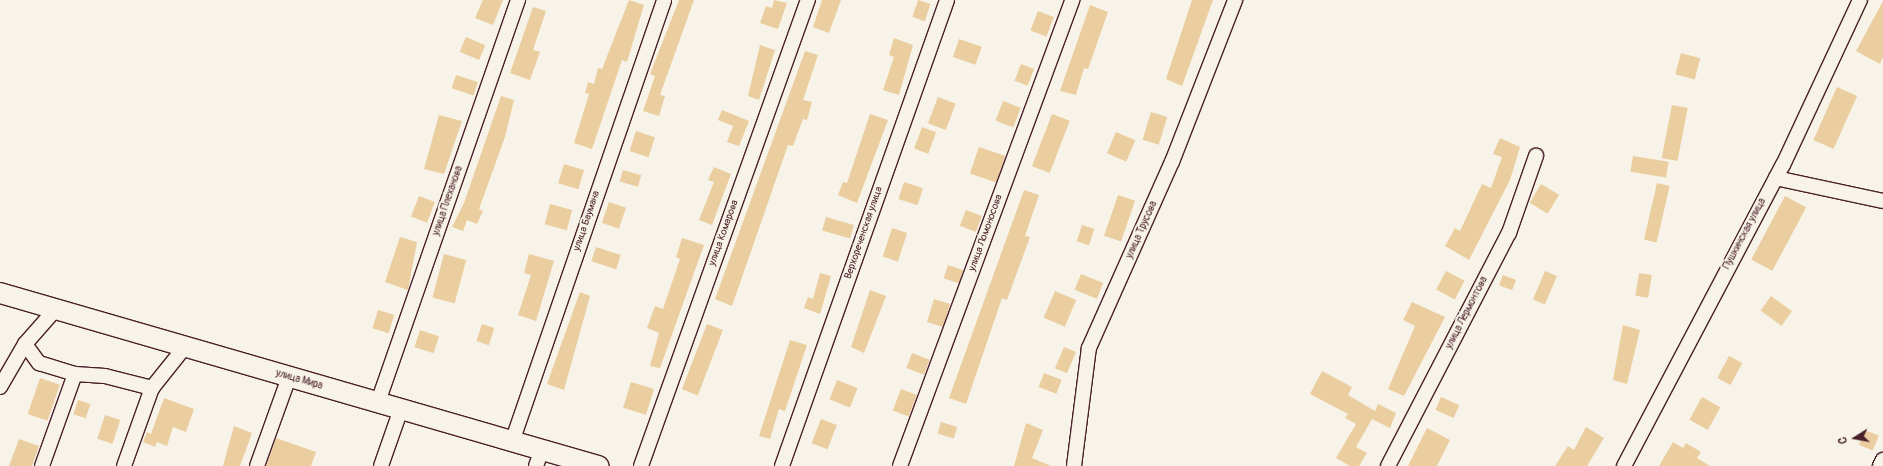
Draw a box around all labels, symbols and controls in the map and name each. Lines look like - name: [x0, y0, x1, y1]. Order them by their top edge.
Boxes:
- street label: улица Плеханова: [430, 165, 466, 237]
- street label: Верхореченская улица: [843, 185, 885, 281]
- street label: улица Баумана: [571, 189, 603, 253]
- street label: улица Ломоносова: [967, 193, 1005, 273]
- street label: Пушкинская улица: [1721, 196, 1769, 272]
- street label: улица Комарова: [707, 198, 741, 268]
- street label: улица Трусова: [1124, 199, 1160, 261]
- street label: улица Лермонтова: [1444, 275, 1490, 351]
- street label: улица Мира: [274, 368, 324, 392]
- north arrow: [1835, 418, 1875, 458]
- text: С: [1836, 436, 1850, 445]

